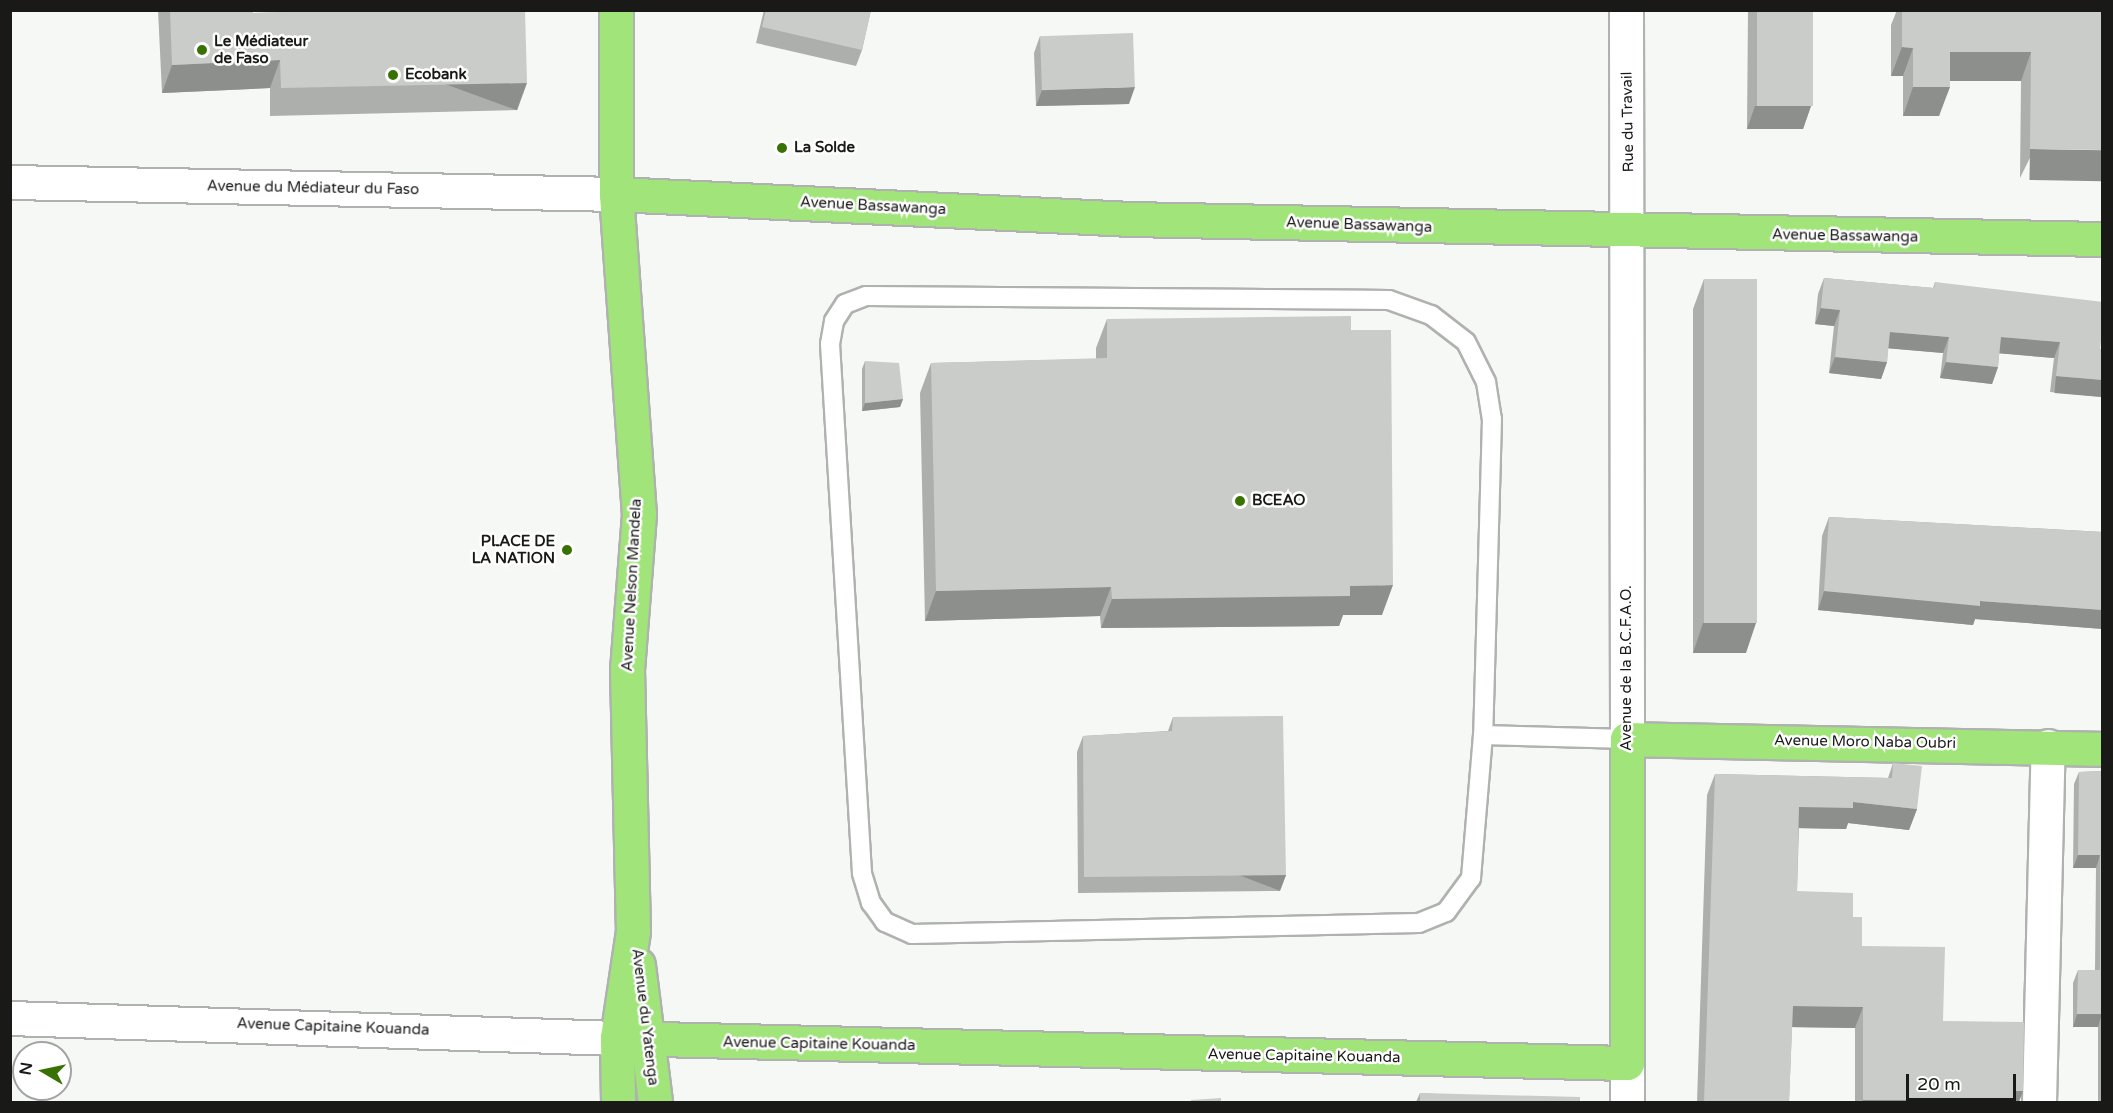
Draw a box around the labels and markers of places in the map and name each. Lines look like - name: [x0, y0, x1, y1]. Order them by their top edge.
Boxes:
- place label: Le Médiateur de Faso: [214, 32, 308, 67]
- marker: Le Médiateur de Faso: [195, 43, 209, 57]
- place label: Ecobank: [405, 66, 467, 84]
- marker: Ecobank: [386, 68, 400, 82]
- place label: La Solde: [794, 139, 855, 157]
- marker: La Solde: [775, 141, 789, 155]
- place label: BCEAO: [1252, 492, 1306, 510]
- marker: BCEAO: [1233, 494, 1247, 508]
- place label: PLACE DE LA NATION: [472, 532, 555, 567]
- marker: PLACE DE LA NATION: [560, 543, 574, 557]

